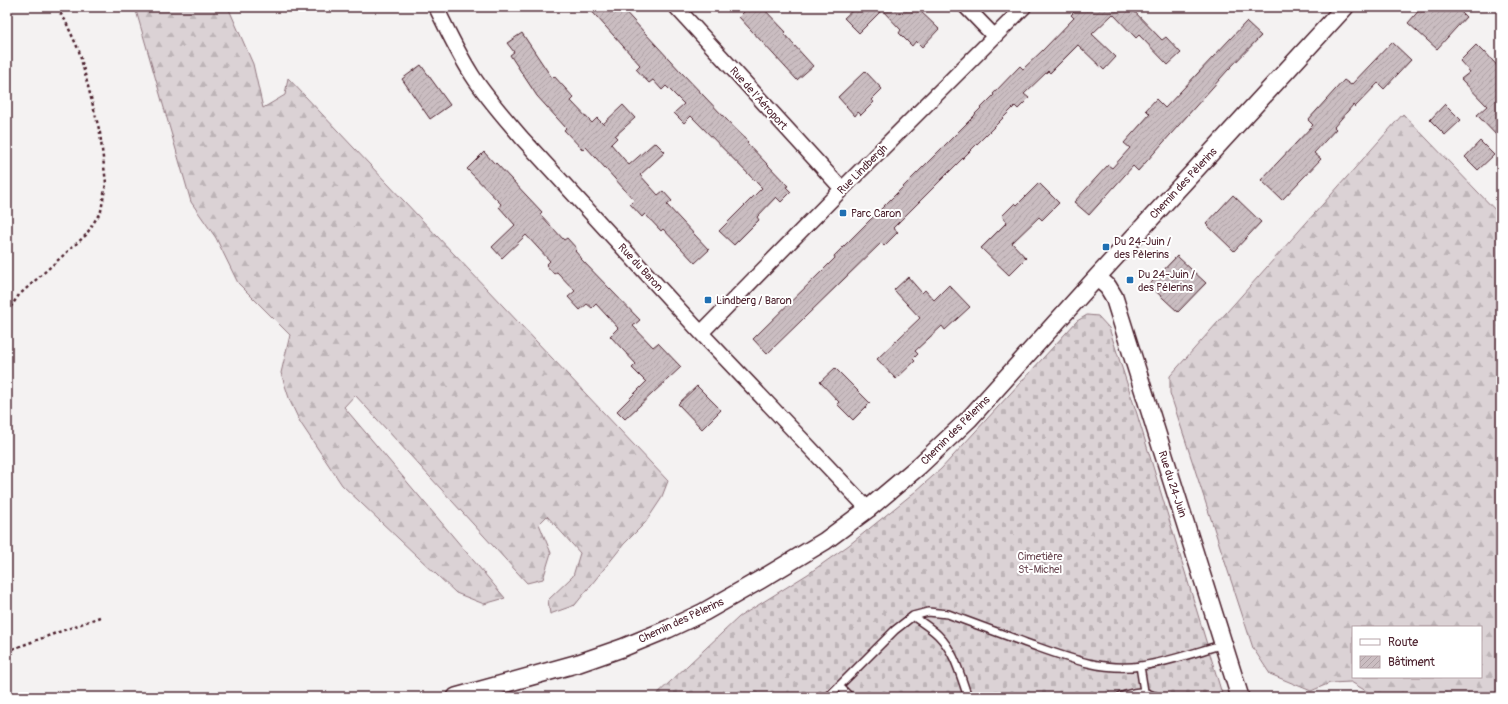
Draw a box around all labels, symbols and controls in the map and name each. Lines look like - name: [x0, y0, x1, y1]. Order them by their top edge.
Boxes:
- street label: Rue de l'Aéroport: [727, 64, 791, 133]
- street label: Rue Lindbergh: [835, 142, 890, 197]
- street label: Chemin des Pèlerins: [1147, 145, 1220, 222]
- place label: Parc Caron: [851, 207, 901, 220]
- marker: Parc Caron: [838, 208, 848, 218]
- place label: Du 24-Juin / des Pèlerins: [1114, 235, 1171, 261]
- street label: Rue du Baron: [615, 241, 666, 294]
- marker: Du 24-Juin / des Pèlerins: [1101, 242, 1111, 252]
- place label: Du 24-Juin / des Pélerins: [1138, 268, 1195, 294]
- marker: Du 24-Juin / des Pélerins: [1125, 275, 1135, 285]
- place label: Lindberg / Baron: [716, 294, 792, 307]
- marker: Lindberg / Baron: [703, 295, 713, 305]
- street label: Chemin des Pèlerins: [918, 393, 993, 468]
- street label: Rue du 24-Juin: [1156, 449, 1189, 519]
- park label: Cimetière St-Michel: [1017, 550, 1063, 576]
- street label: Chemin des Pèlerins: [637, 595, 726, 646]
- legend: [1352, 626, 1482, 678]
- text: Route: [1388, 635, 1418, 650]
- text: Bâtiment: [1388, 655, 1435, 670]

